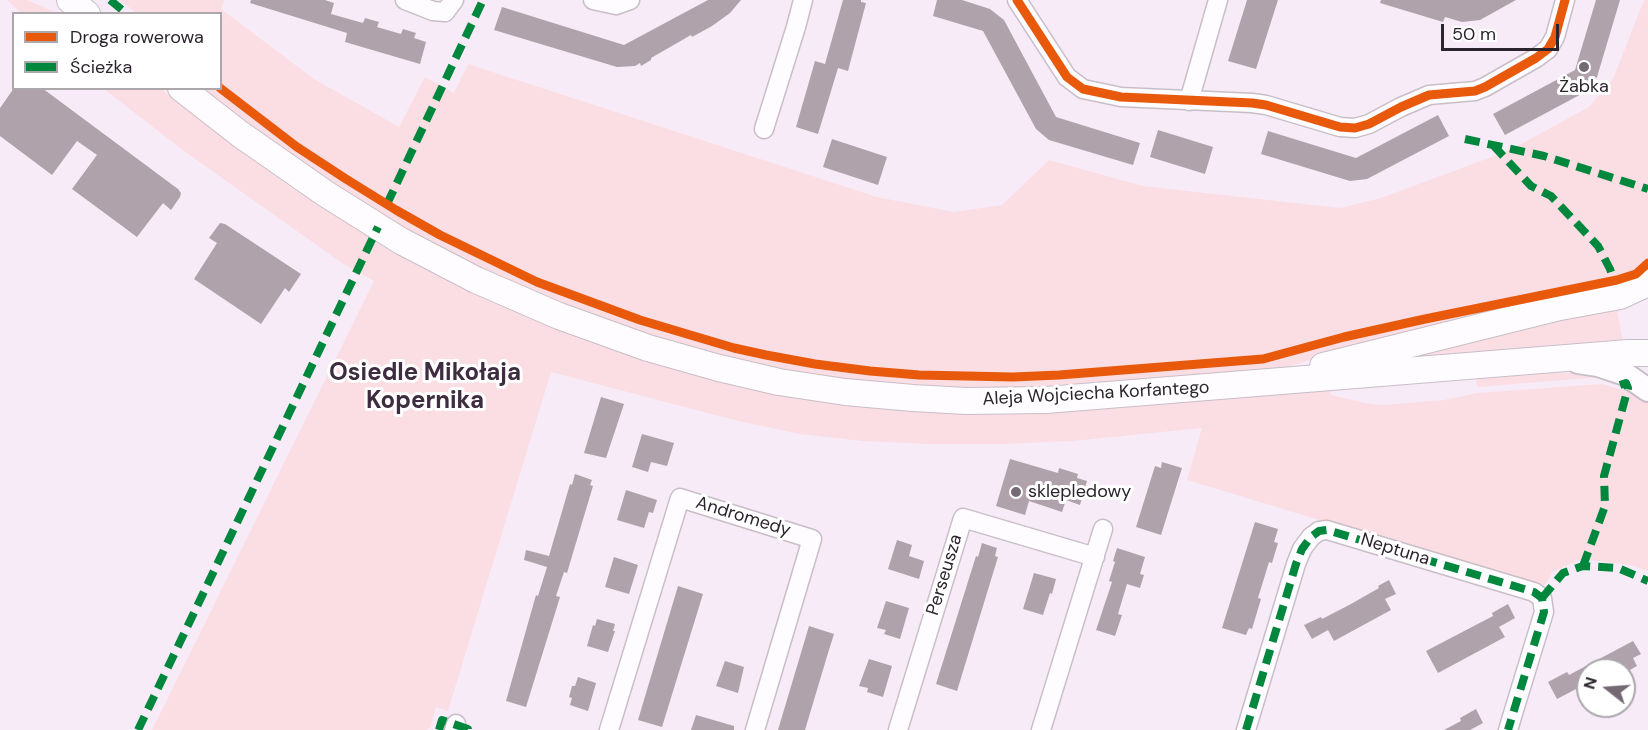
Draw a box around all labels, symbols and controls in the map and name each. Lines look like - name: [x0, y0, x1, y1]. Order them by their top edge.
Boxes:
- legend: [12, 12, 222, 90]
- scale bar: [1444, 12, 1562, 50]
- text: 50 m: [1452, 22, 1496, 46]
- text: Droga rowerowa: [70, 25, 204, 49]
- text: Ścieżka: [70, 55, 132, 79]
- marker: Żabka: [1577, 60, 1591, 74]
- place label: Żabka: [1559, 76, 1609, 98]
- district label: Osiedle Mikołaja Kopernika: [329, 360, 521, 416]
- street label: Aleja Wojciecha Korfantego: [982, 377, 1210, 411]
- place label: sklepledowy: [1028, 481, 1131, 503]
- marker: sklepledowy: [1009, 485, 1023, 499]
- street label: Andromedy: [693, 492, 793, 542]
- street label: Neptuna: [1358, 529, 1432, 571]
- street label: Perseusza: [922, 532, 968, 618]
- north arrow: [1576, 658, 1636, 718]
- text: N: [1578, 675, 1602, 692]

